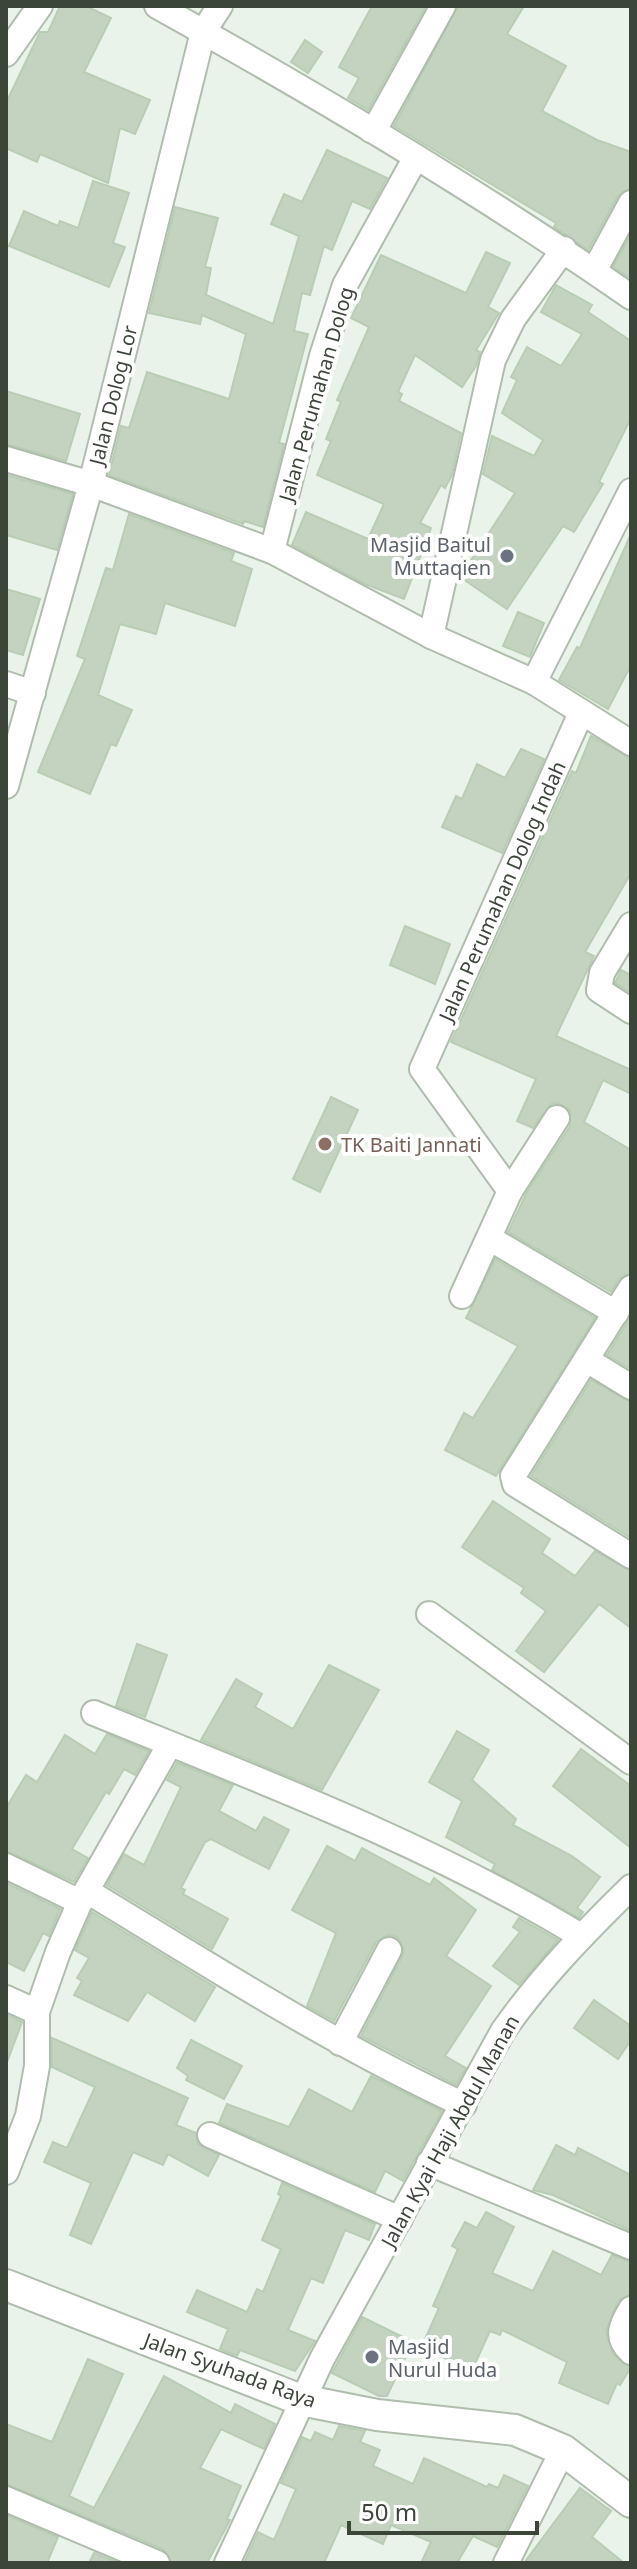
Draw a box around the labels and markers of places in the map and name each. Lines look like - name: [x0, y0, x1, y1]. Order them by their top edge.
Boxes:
- place label: Masjid Baitul Muttaqien: [370, 531, 491, 581]
- marker: Masjid Baitul Muttaqien: [498, 547, 516, 565]
- place label: TK Baiti Jannati: [341, 1131, 482, 1158]
- marker: TK Baiti Jannati: [316, 1135, 334, 1153]
- place label: Masjid Nurul Huda: [388, 2333, 497, 2383]
- marker: Masjid Nurul Huda: [363, 2348, 381, 2366]

